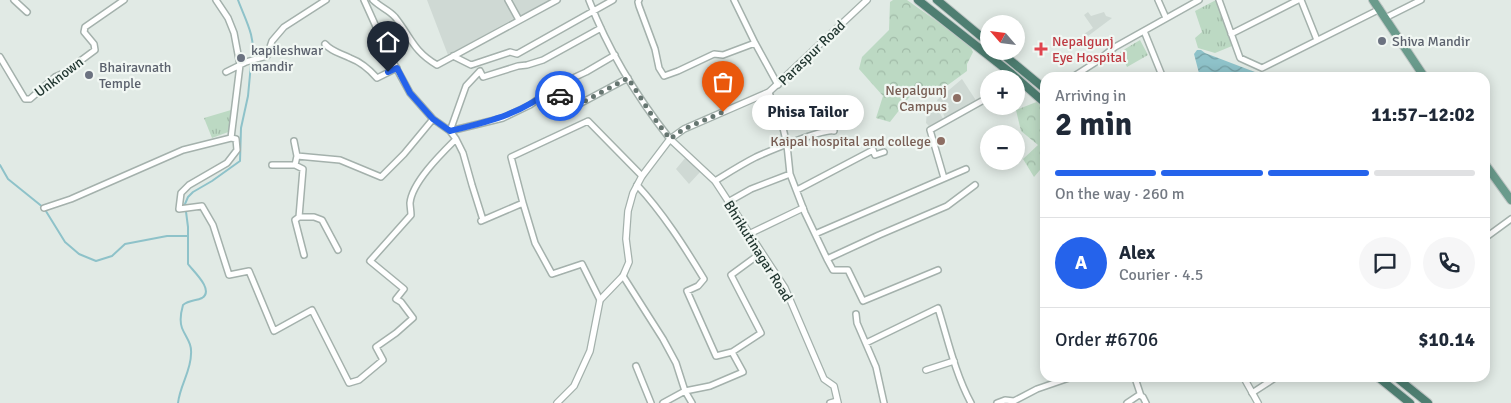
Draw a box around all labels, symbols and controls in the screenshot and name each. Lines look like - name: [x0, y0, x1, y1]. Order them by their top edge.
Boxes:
- north arrow: [980, 15, 1025, 60]
- map controls: [980, 15, 1025, 170]
- street label: Paraspur Road: [775, 17, 849, 89]
- pin: [367, 21, 409, 72]
- icon: home: [374, 28, 402, 56]
- place label: Nepalgunj Eye Hospital: [1052, 33, 1126, 66]
- place label: Shiva Mandir: [1392, 33, 1471, 50]
- marker: Shiva Mandir: [1376, 35, 1388, 47]
- place label: kapileshwar mandir: [251, 42, 324, 75]
- marker: Nepalgunj Eye Hospital: [1034, 42, 1048, 56]
- marker: kapileshwar mandir: [235, 52, 247, 64]
- street label: Unknown: [31, 53, 87, 101]
- place label: Bhairavnath Temple: [99, 59, 171, 92]
- pin: [702, 61, 744, 112]
- icon: bag: [709, 68, 737, 96]
- marker: Bhairavnath Temple: [83, 69, 95, 81]
- button: +: [980, 70, 1025, 115]
- courier: [535, 71, 585, 121]
- icon: car: [546, 82, 574, 110]
- place label: Nepalgunj Campus: [885, 82, 947, 115]
- text: Arriving in: [1055, 86, 1126, 106]
- marker: Nepalgunj Campus: [951, 92, 963, 104]
- callout: Phisa Tailor: [753, 94, 866, 130]
- text: Phisa Tailor: [767, 102, 849, 122]
- text: 11:57–12:02: [1371, 103, 1475, 127]
- text: 2 min: [1055, 105, 1132, 144]
- button: −: [980, 125, 1025, 170]
- place label: Kaipal hospital and college: [770, 133, 931, 150]
- marker: Kaipal hospital and college: [935, 135, 947, 147]
- text: On the way · 260 m: [1055, 184, 1185, 204]
- street label: Bhrikutinagar Road: [720, 197, 796, 305]
- button: chat: [1359, 237, 1411, 289]
- button: phone: [1423, 237, 1475, 289]
- text: Alex: [1119, 241, 1155, 265]
- text: A: [1075, 251, 1087, 275]
- text: Courier · 4.5: [1119, 265, 1203, 285]
- text: Order #6706: [1055, 328, 1158, 352]
- text: $10.14: [1418, 328, 1475, 352]

